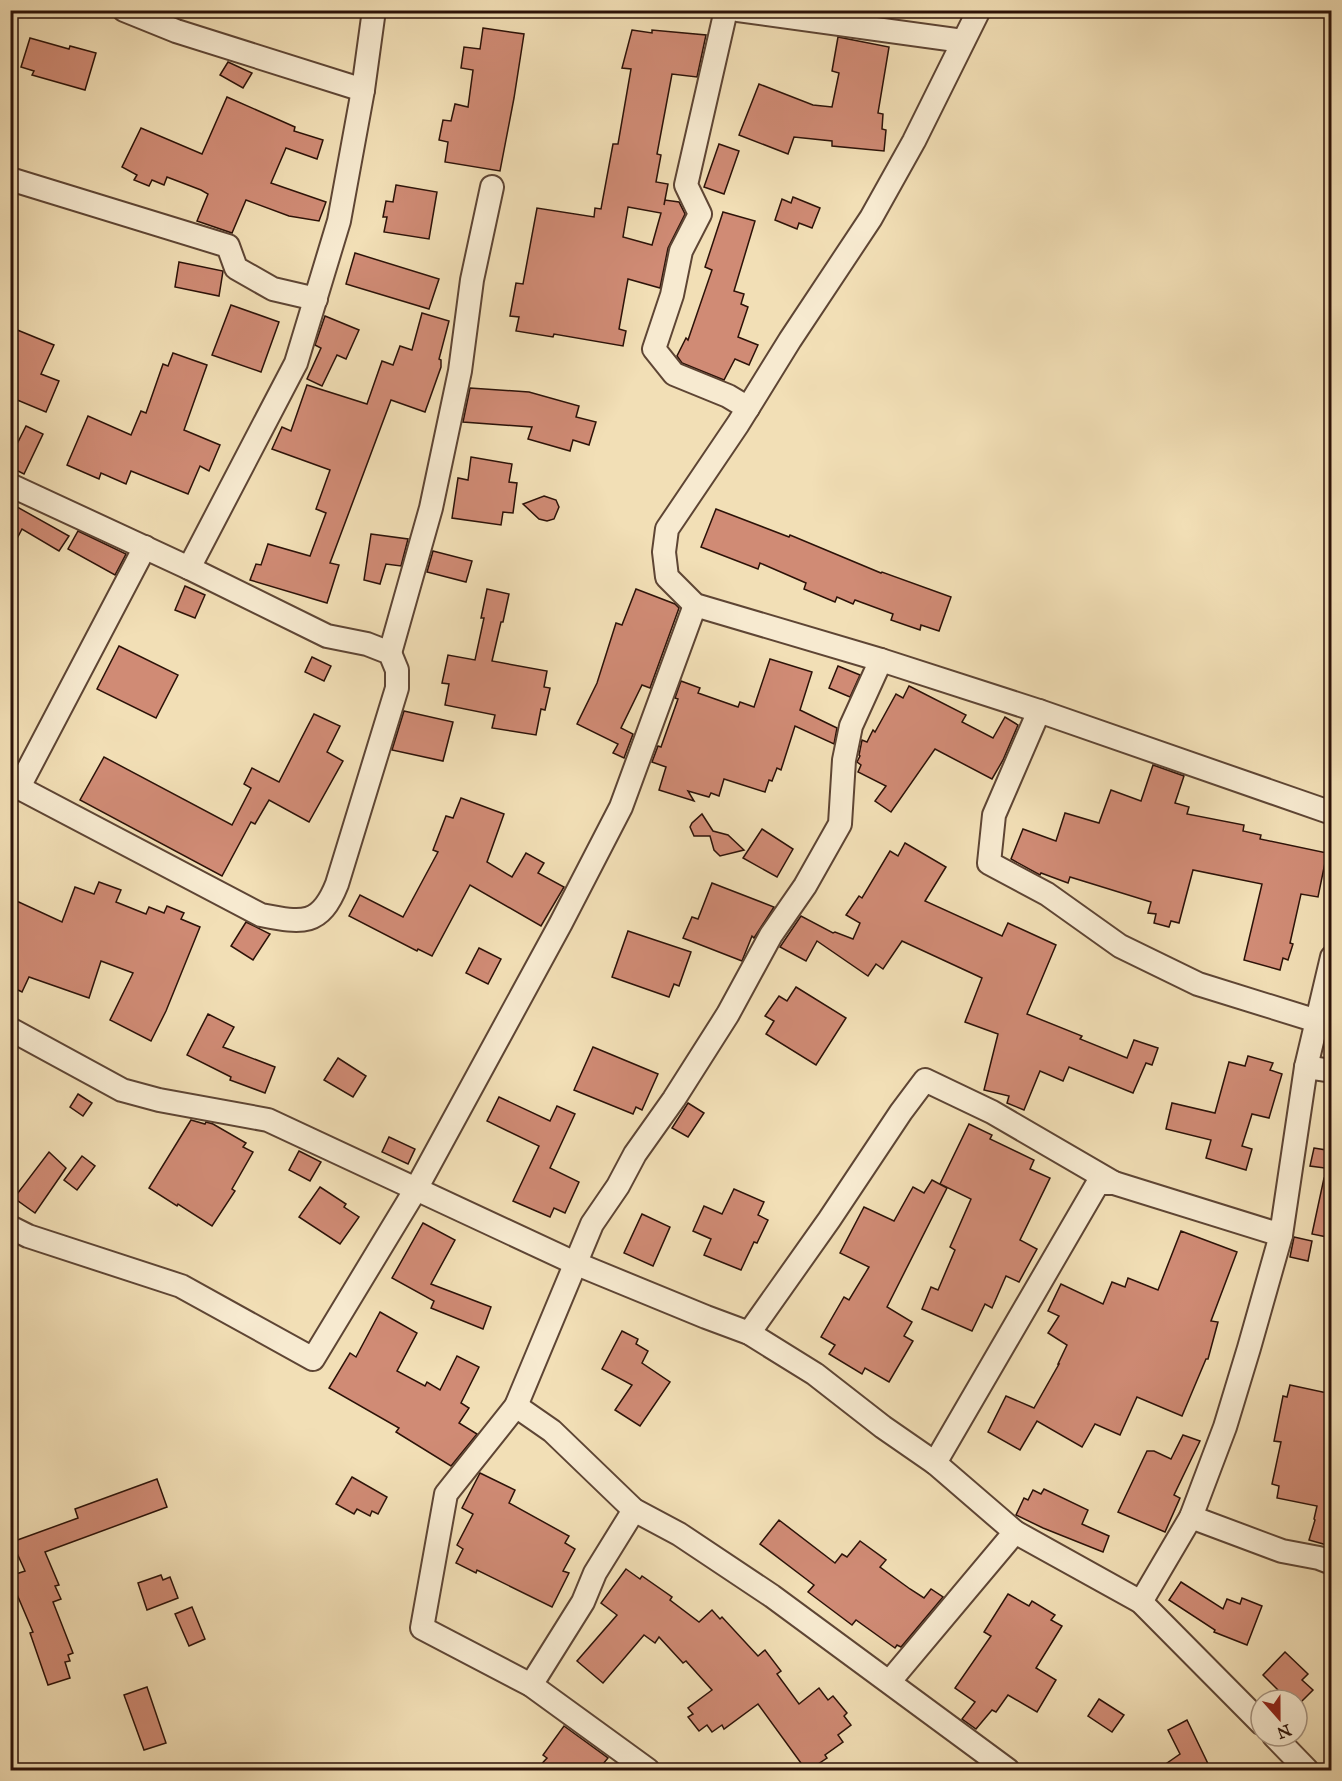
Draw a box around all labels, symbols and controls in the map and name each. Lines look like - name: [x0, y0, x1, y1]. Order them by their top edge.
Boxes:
- north arrow: [1249, 1688, 1309, 1748]
- text: N: [1274, 1720, 1294, 1743]

